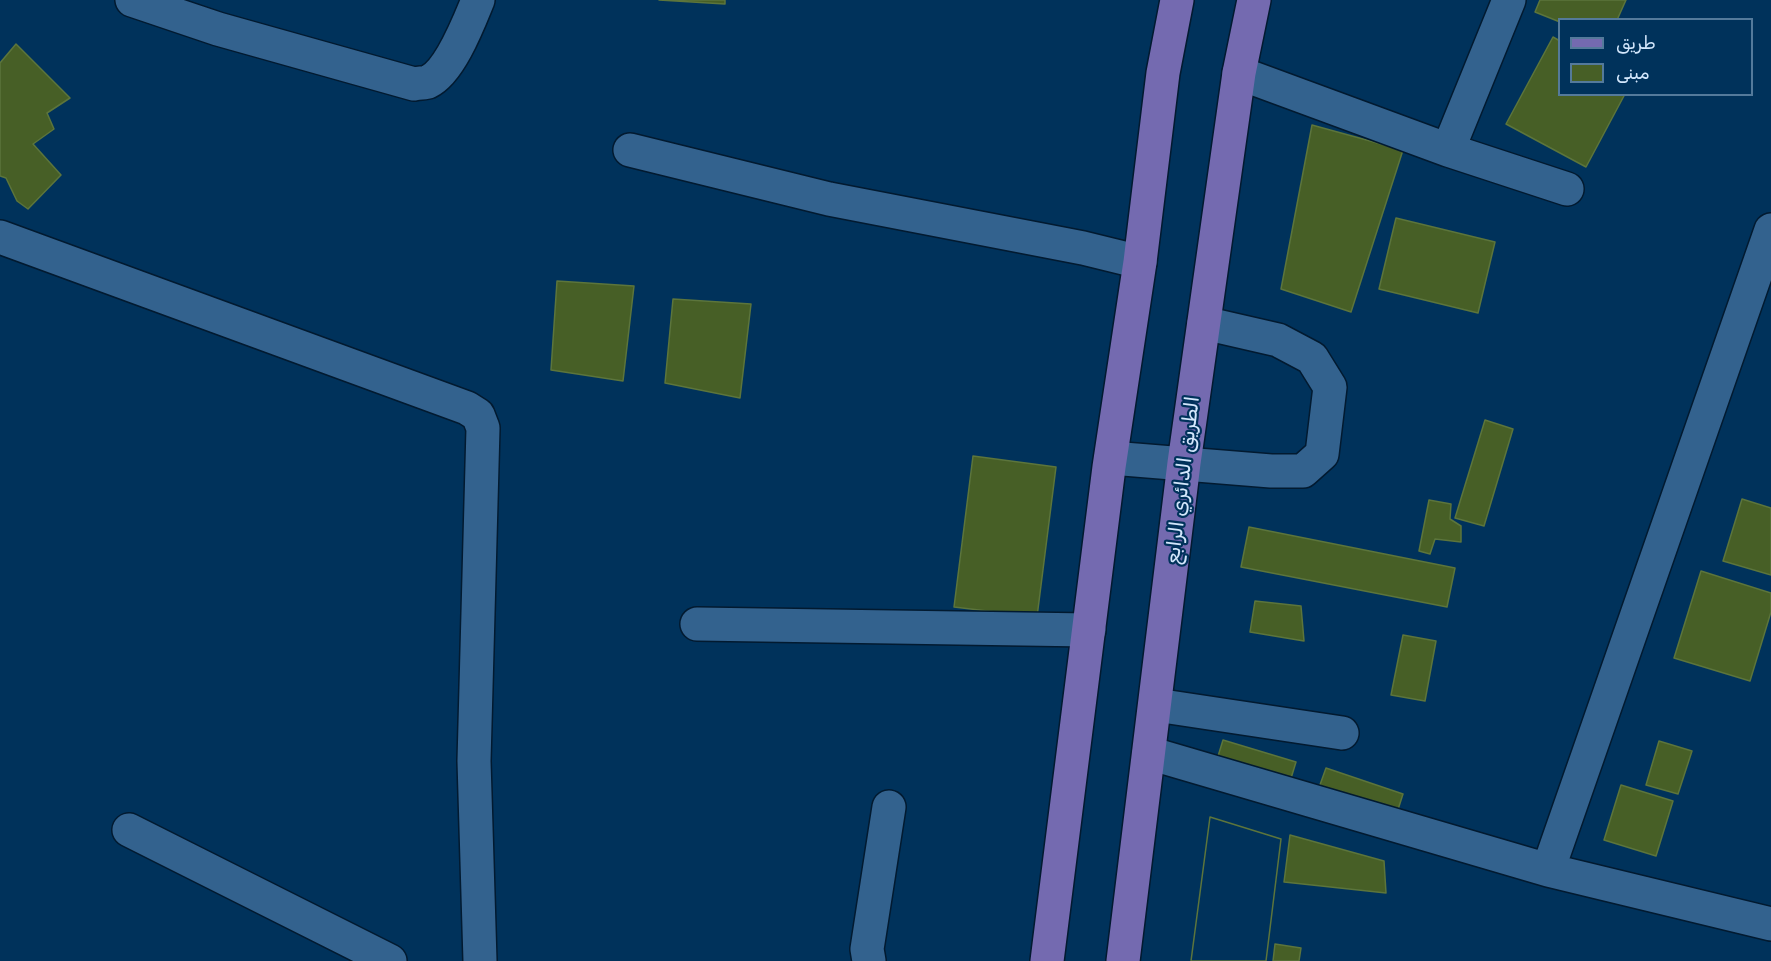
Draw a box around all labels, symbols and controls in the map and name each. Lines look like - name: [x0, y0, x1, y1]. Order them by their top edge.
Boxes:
- legend: [1558, 18, 1753, 96]
- text: طريق: [1616, 32, 1656, 54]
- text: مبنى: [1616, 62, 1650, 84]
- street label: الطريق الدائري الرابع: [1161, 395, 1205, 565]

